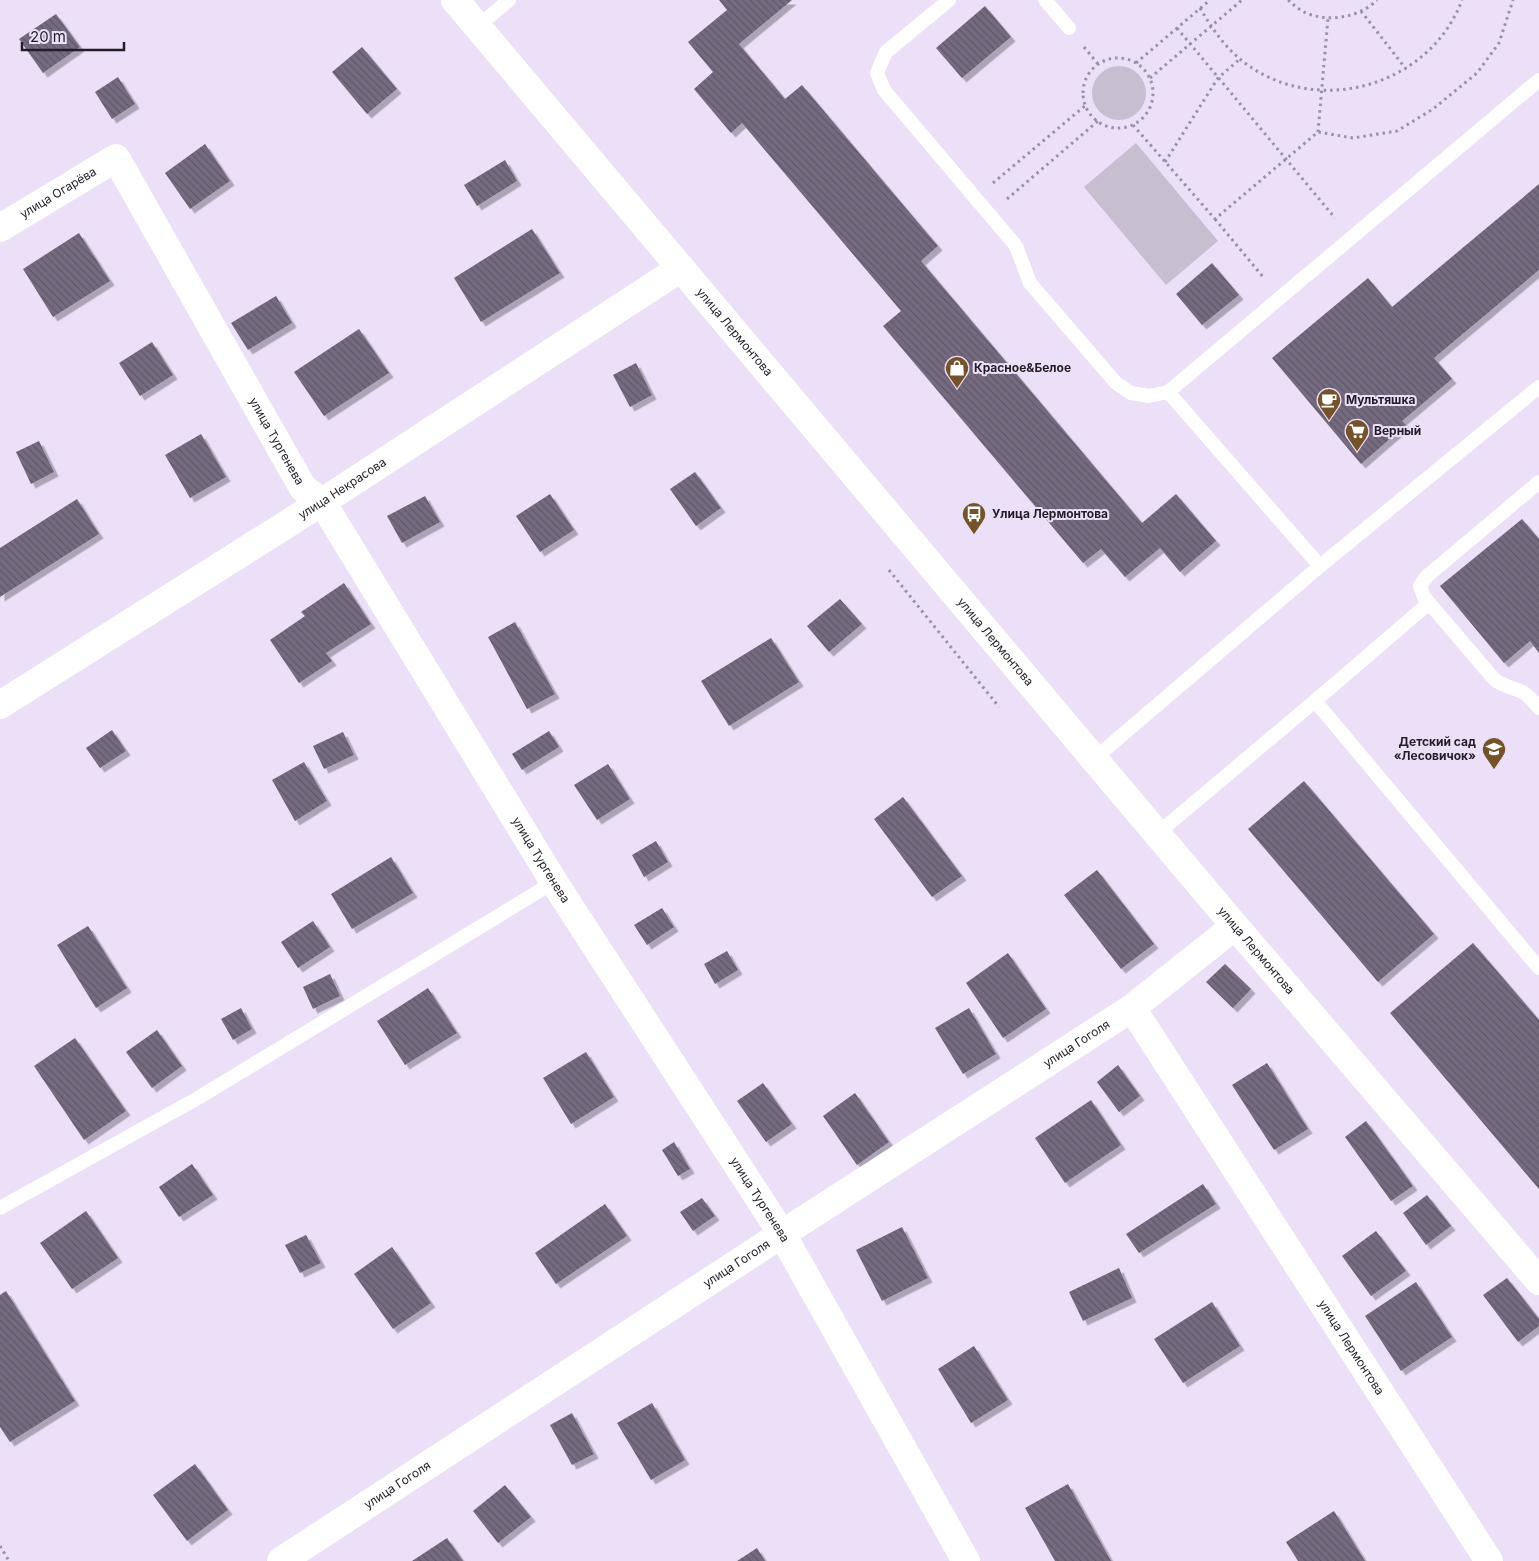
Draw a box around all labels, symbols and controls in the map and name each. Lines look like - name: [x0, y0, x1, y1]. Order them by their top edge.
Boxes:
- scale bar: [22, 20, 125, 52]
- text: 20 m: [30, 27, 66, 46]
- street label: улица Огарёва: [17, 164, 99, 221]
- street label: улица Лермонтова: [694, 285, 776, 379]
- shop icon: Красное&Белое: [944, 355, 970, 389]
- place label: Красное&Белое: [974, 360, 1071, 375]
- cafe icon: Мультяшка: [1316, 387, 1342, 421]
- place label: Мультяшка: [1346, 392, 1415, 407]
- street label: улица Тургенева: [246, 394, 308, 487]
- supermarket icon: Верный: [1344, 418, 1370, 452]
- place label: Верный: [1374, 423, 1421, 438]
- street label: улица Некрасова: [295, 454, 389, 522]
- bus stop icon: Улица Лермонтова: [961, 501, 987, 535]
- place label: Улица Лермонтова: [992, 506, 1108, 521]
- street label: улица Лермонтова: [954, 594, 1037, 689]
- place label: Детский сад «Лесовичок»: [1394, 734, 1476, 763]
- school or university icon: Детский сад «Лесовичок»: [1481, 736, 1507, 770]
- street label: улица Тургенева: [509, 814, 574, 906]
- street label: улица Лермонтова: [1215, 903, 1298, 997]
- street label: улица Гоголя: [1040, 1016, 1113, 1070]
- street label: улица Тургенева: [727, 1154, 793, 1245]
- street label: улица Гоголя: [700, 1236, 772, 1290]
- street label: улица Лермонтова: [1315, 1297, 1388, 1398]
- street label: улица Гоголя: [361, 1457, 433, 1512]

